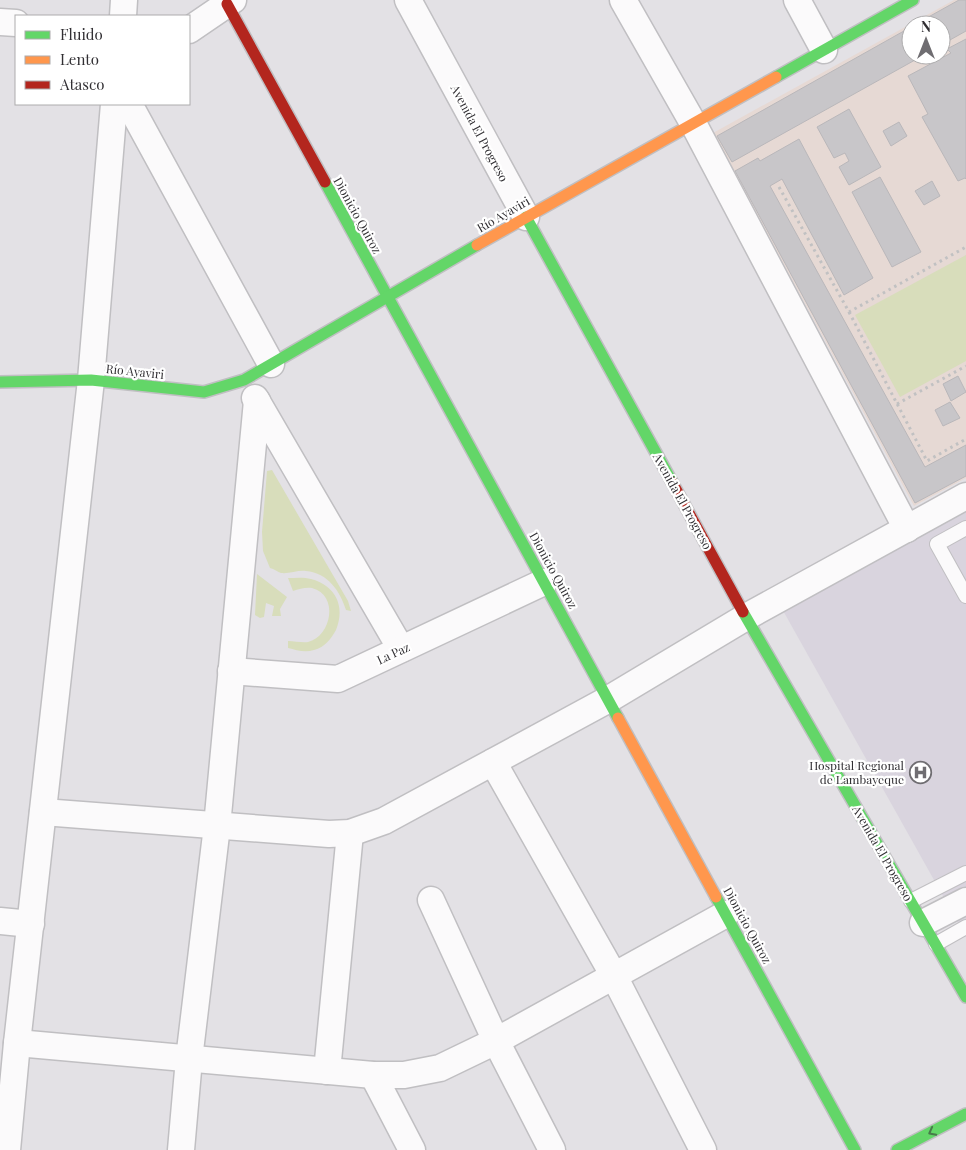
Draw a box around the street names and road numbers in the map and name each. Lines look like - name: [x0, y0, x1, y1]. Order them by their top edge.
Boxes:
- street label: Avenida El Progreso: [447, 81, 513, 185]
- street label: Dionicio Quiroz: [330, 174, 386, 256]
- street label: Río Ayaviri: [474, 192, 533, 235]
- street label: Río Ayaviri: [105, 360, 165, 382]
- street label: Avenida El Progreso: [649, 449, 716, 552]
- street label: Dionicio Quiroz: [526, 529, 582, 611]
- street label: La Paz: [374, 638, 412, 668]
- street label: Avenida El Progreso: [849, 801, 917, 904]
- street label: Dionicio Quiroz: [720, 884, 776, 966]

